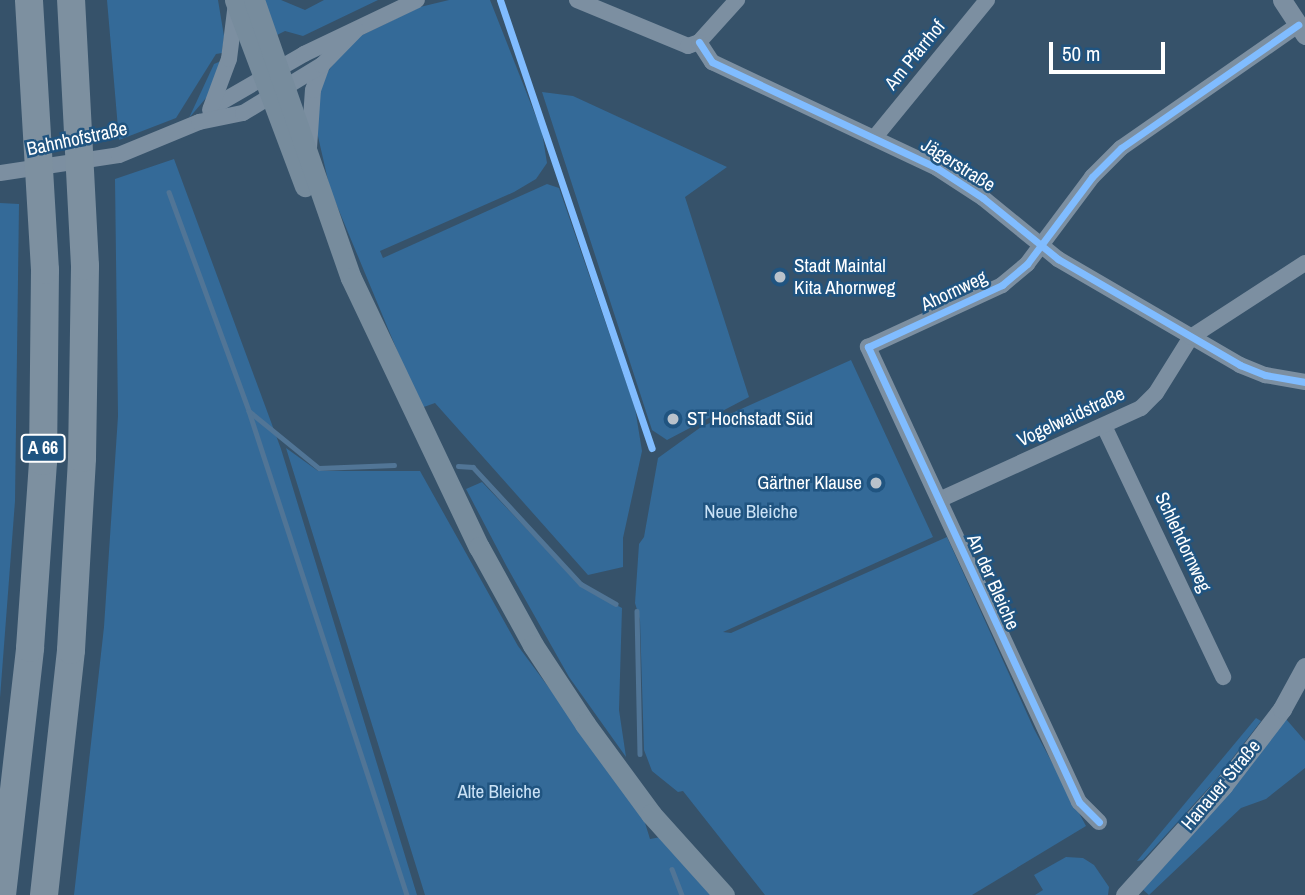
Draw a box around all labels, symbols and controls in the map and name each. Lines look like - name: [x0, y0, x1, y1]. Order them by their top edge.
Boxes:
- street label: Am Pfarrhof: [880, 16, 950, 94]
- scale bar: [1053, 28, 1168, 72]
- text: 50 m: [1062, 39, 1100, 68]
- street label: Bahnhofstraße: [25, 117, 129, 161]
- street label: Jägerstraße: [917, 133, 999, 197]
- place label: Stadt Maintal Kita Ahornweg: [794, 255, 896, 299]
- street label: Ahornweg: [917, 266, 991, 316]
- marker: Stadt Maintal Kita Ahornweg: [772, 269, 788, 285]
- street label: Vogelwaidstraße: [1014, 382, 1128, 452]
- place label: ST Hochstadt Süd: [687, 408, 813, 430]
- marker: ST Hochstadt Süd: [665, 411, 681, 427]
- road number: A 66: [20, 434, 66, 462]
- place label: Gärtner Klause: [757, 472, 862, 494]
- marker: Gärtner Klause: [868, 475, 884, 491]
- street label: Schlehdornweg: [1150, 489, 1216, 595]
- park label: Neue Bleiche: [704, 501, 798, 523]
- street label: An der Bleiche: [962, 531, 1024, 633]
- street label: Hanauer Straße: [1177, 735, 1265, 835]
- park label: Alte Bleiche: [457, 781, 541, 803]

